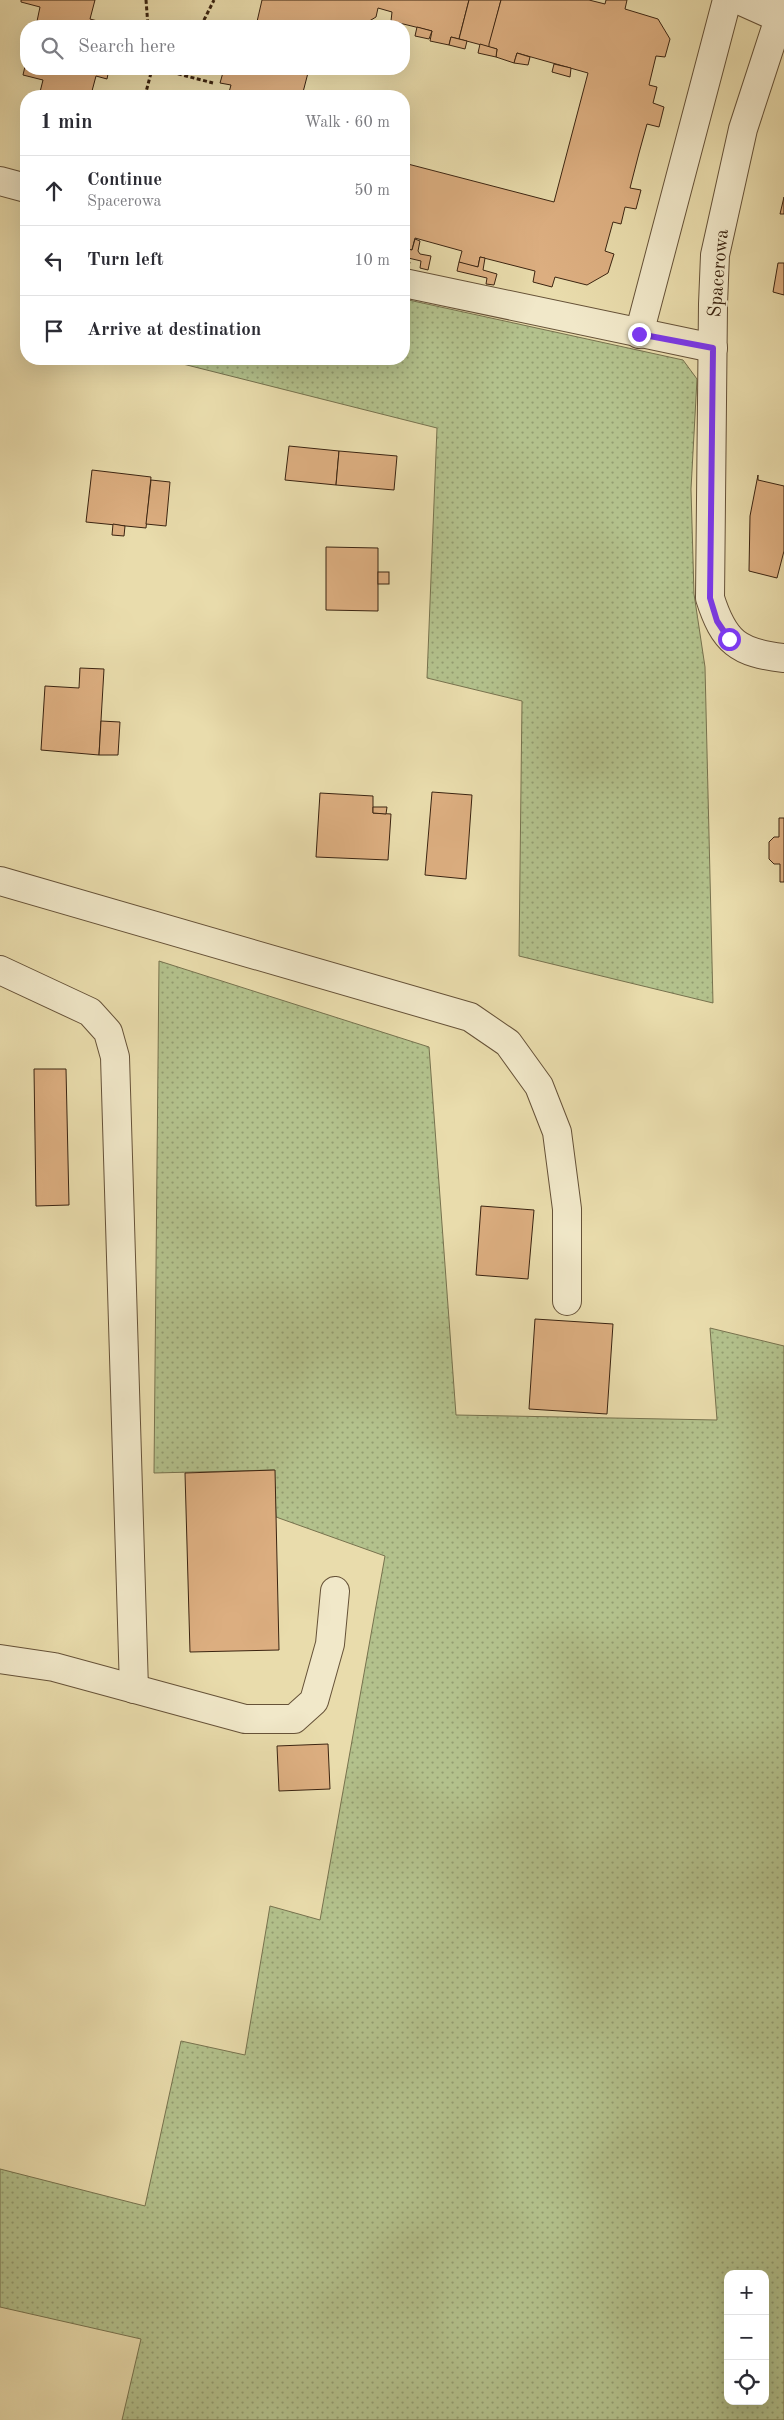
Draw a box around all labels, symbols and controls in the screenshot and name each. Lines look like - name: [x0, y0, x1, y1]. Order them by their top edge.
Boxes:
- search box: [20, 20, 410, 75]
- icon: search: [38, 34, 66, 62]
- text: Search here: [78, 38, 175, 57]
- text: 1 min: [40, 112, 93, 133]
- text: Walk · 60 m: [304, 115, 390, 131]
- text: Continue: [87, 171, 162, 190]
- icon: ahead: [40, 177, 68, 205]
- text: 50 m: [354, 183, 390, 199]
- text: Spacerowa: [87, 194, 162, 210]
- street label: Spacerowa: [706, 228, 733, 318]
- icon: left: [40, 247, 68, 275]
- text: Turn left: [87, 251, 164, 270]
- text: 10 m: [354, 253, 390, 269]
- icon: arrive: [40, 317, 68, 345]
- text: Arrive at destination: [87, 321, 261, 340]
- route end: [628, 323, 651, 346]
- route start: [718, 628, 741, 651]
- map controls: [724, 2270, 769, 2405]
- button: +: [724, 2270, 769, 2315]
- button: −: [724, 2315, 769, 2360]
- button: locate: [724, 2360, 769, 2405]

